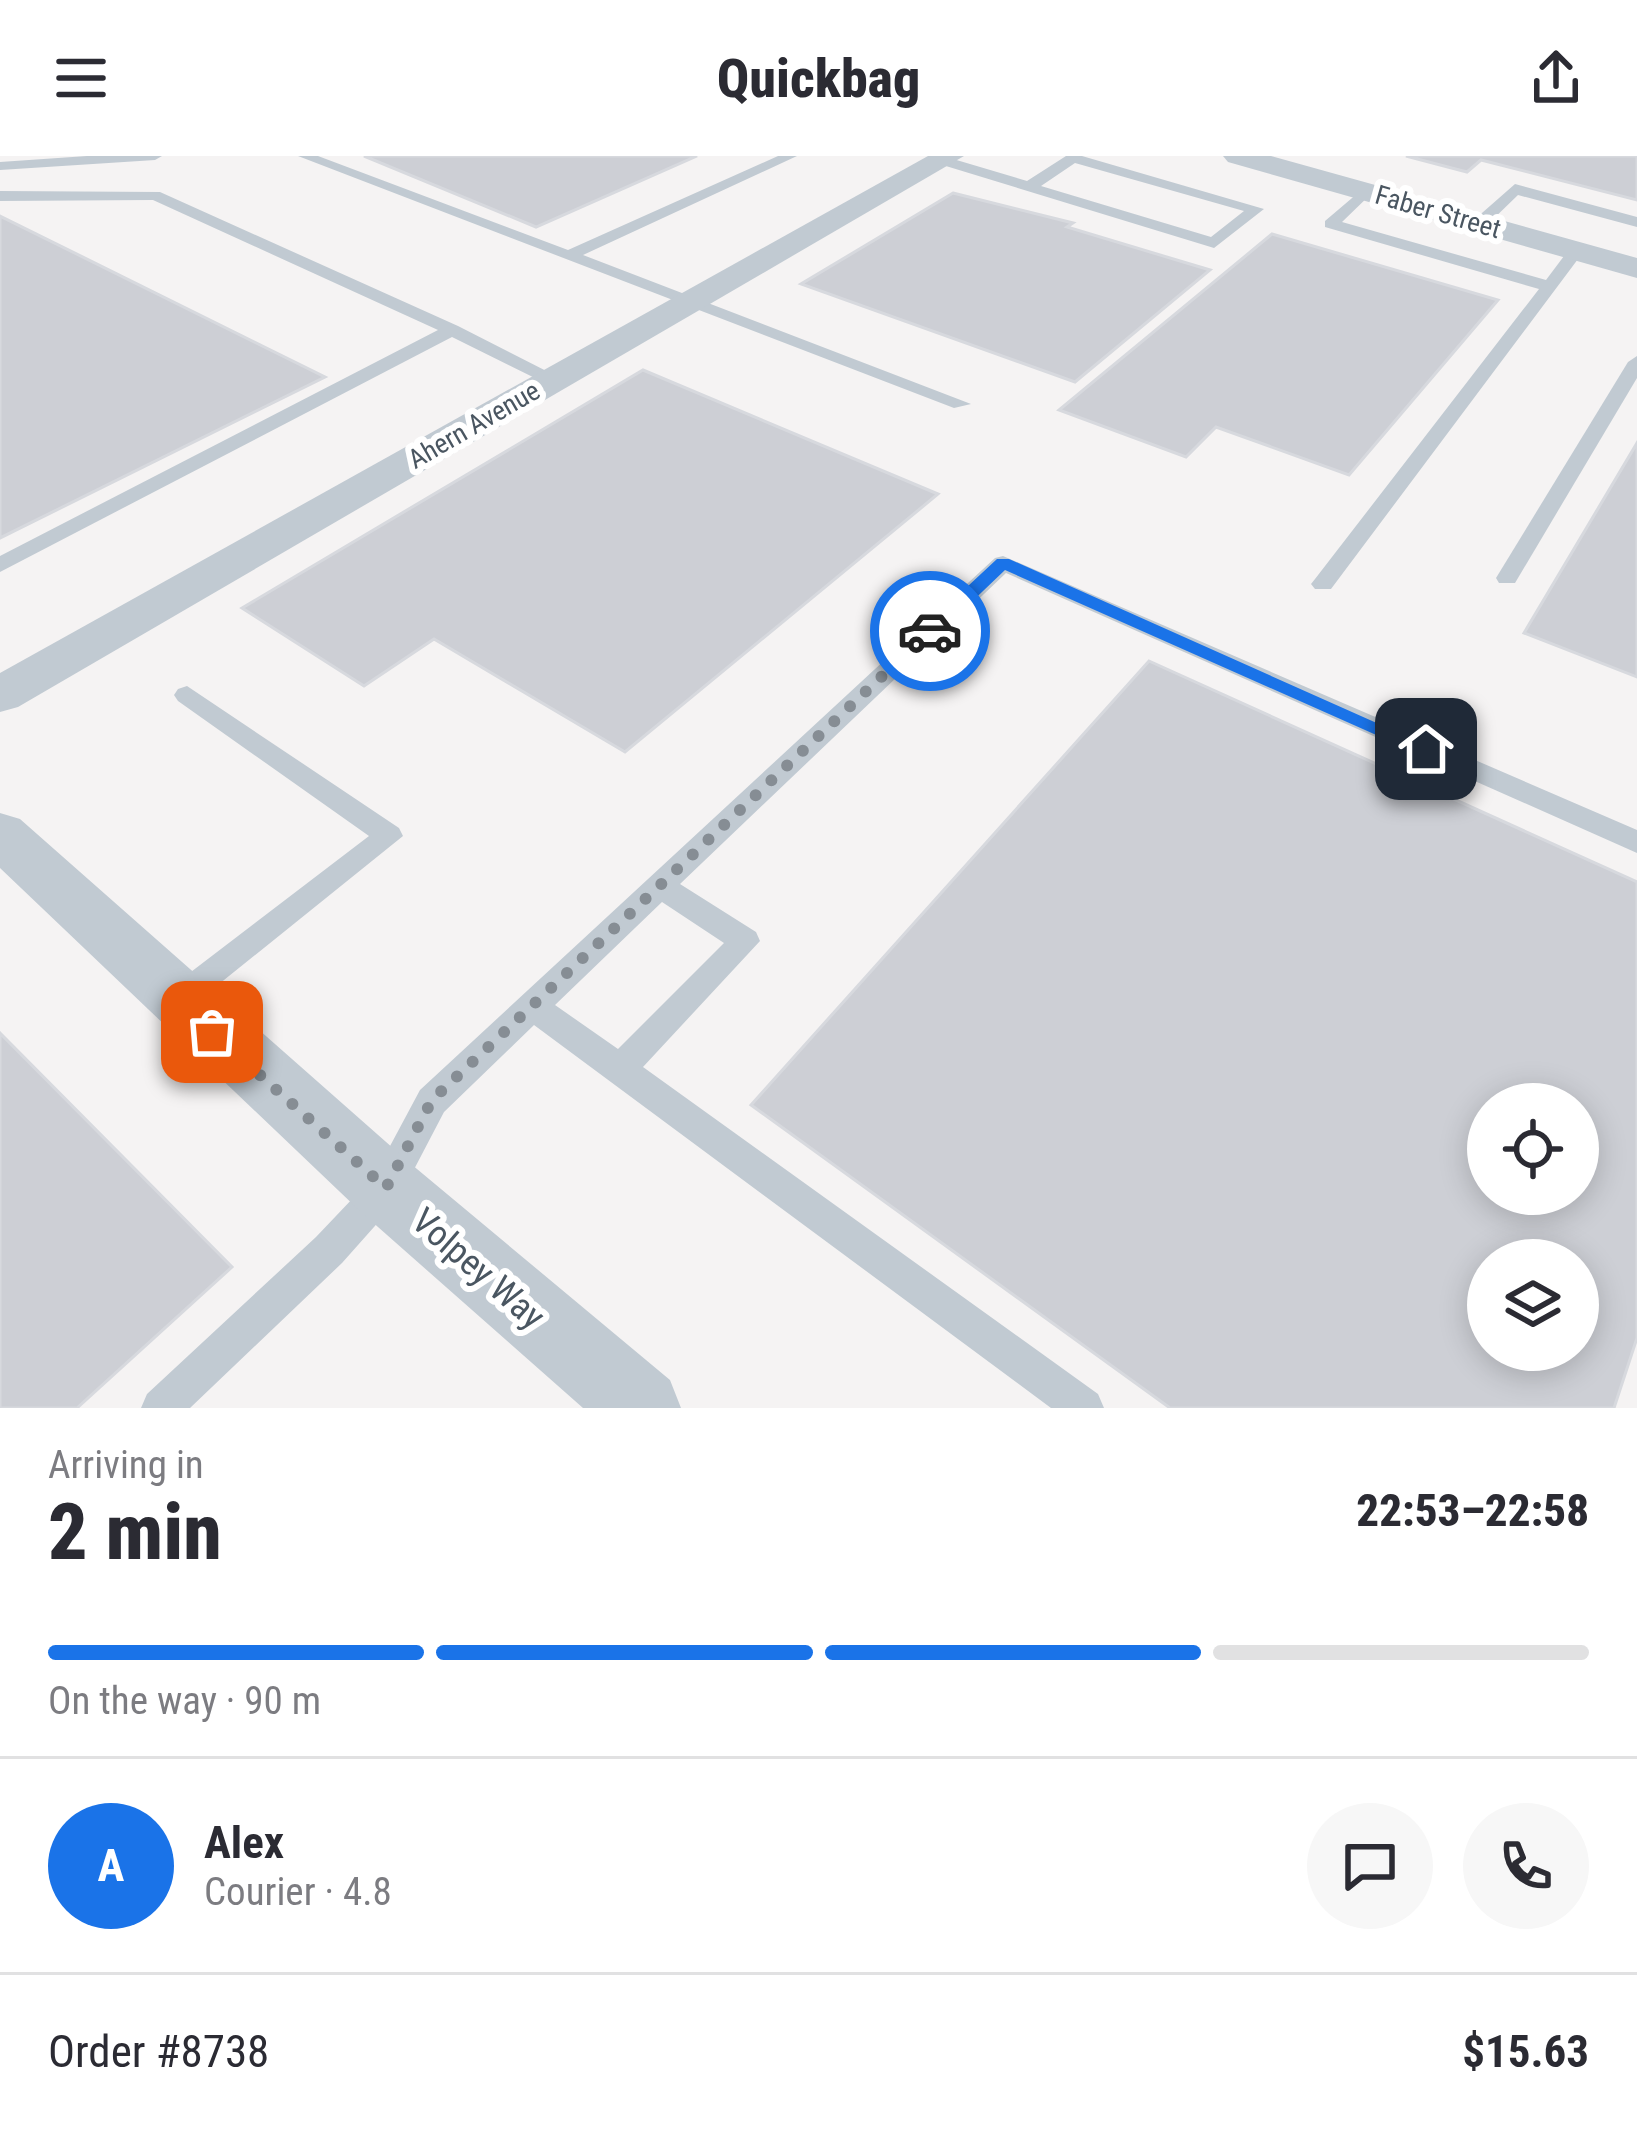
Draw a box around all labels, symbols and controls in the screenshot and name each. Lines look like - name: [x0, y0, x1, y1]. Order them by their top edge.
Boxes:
- icon: menu: [48, 45, 114, 111]
- icon: share: [1523, 45, 1589, 111]
- text: Quickbag: [717, 47, 920, 110]
- street label: Faber Street: [1372, 179, 1504, 245]
- street label: Ahern Avenue: [403, 375, 545, 475]
- courier: [870, 571, 990, 691]
- icon: car: [897, 598, 963, 664]
- pin: [1375, 698, 1477, 800]
- icon: home: [1393, 716, 1459, 782]
- pin: [161, 981, 263, 1083]
- icon: bag: [179, 999, 245, 1065]
- map controls: [1467, 1083, 1599, 1371]
- button: locate: [1467, 1083, 1599, 1215]
- street label: Volpey Way: [403, 1200, 553, 1338]
- button: layers: [1467, 1239, 1599, 1371]
- text: Arriving in: [48, 1442, 204, 1488]
- text: 22:53–22:58: [1356, 1484, 1589, 1537]
- text: 2 min: [48, 1487, 222, 1578]
- text: On the way · 90 m: [48, 1678, 321, 1724]
- button: chat: [1307, 1803, 1433, 1929]
- button: phone: [1463, 1803, 1589, 1929]
- text: Alex: [204, 1816, 284, 1869]
- text: A: [98, 1839, 124, 1892]
- text: Courier · 4.8: [204, 1869, 392, 1915]
- text: Order #8738: [48, 2025, 269, 2078]
- text: $15.63: [1462, 2025, 1589, 2078]

